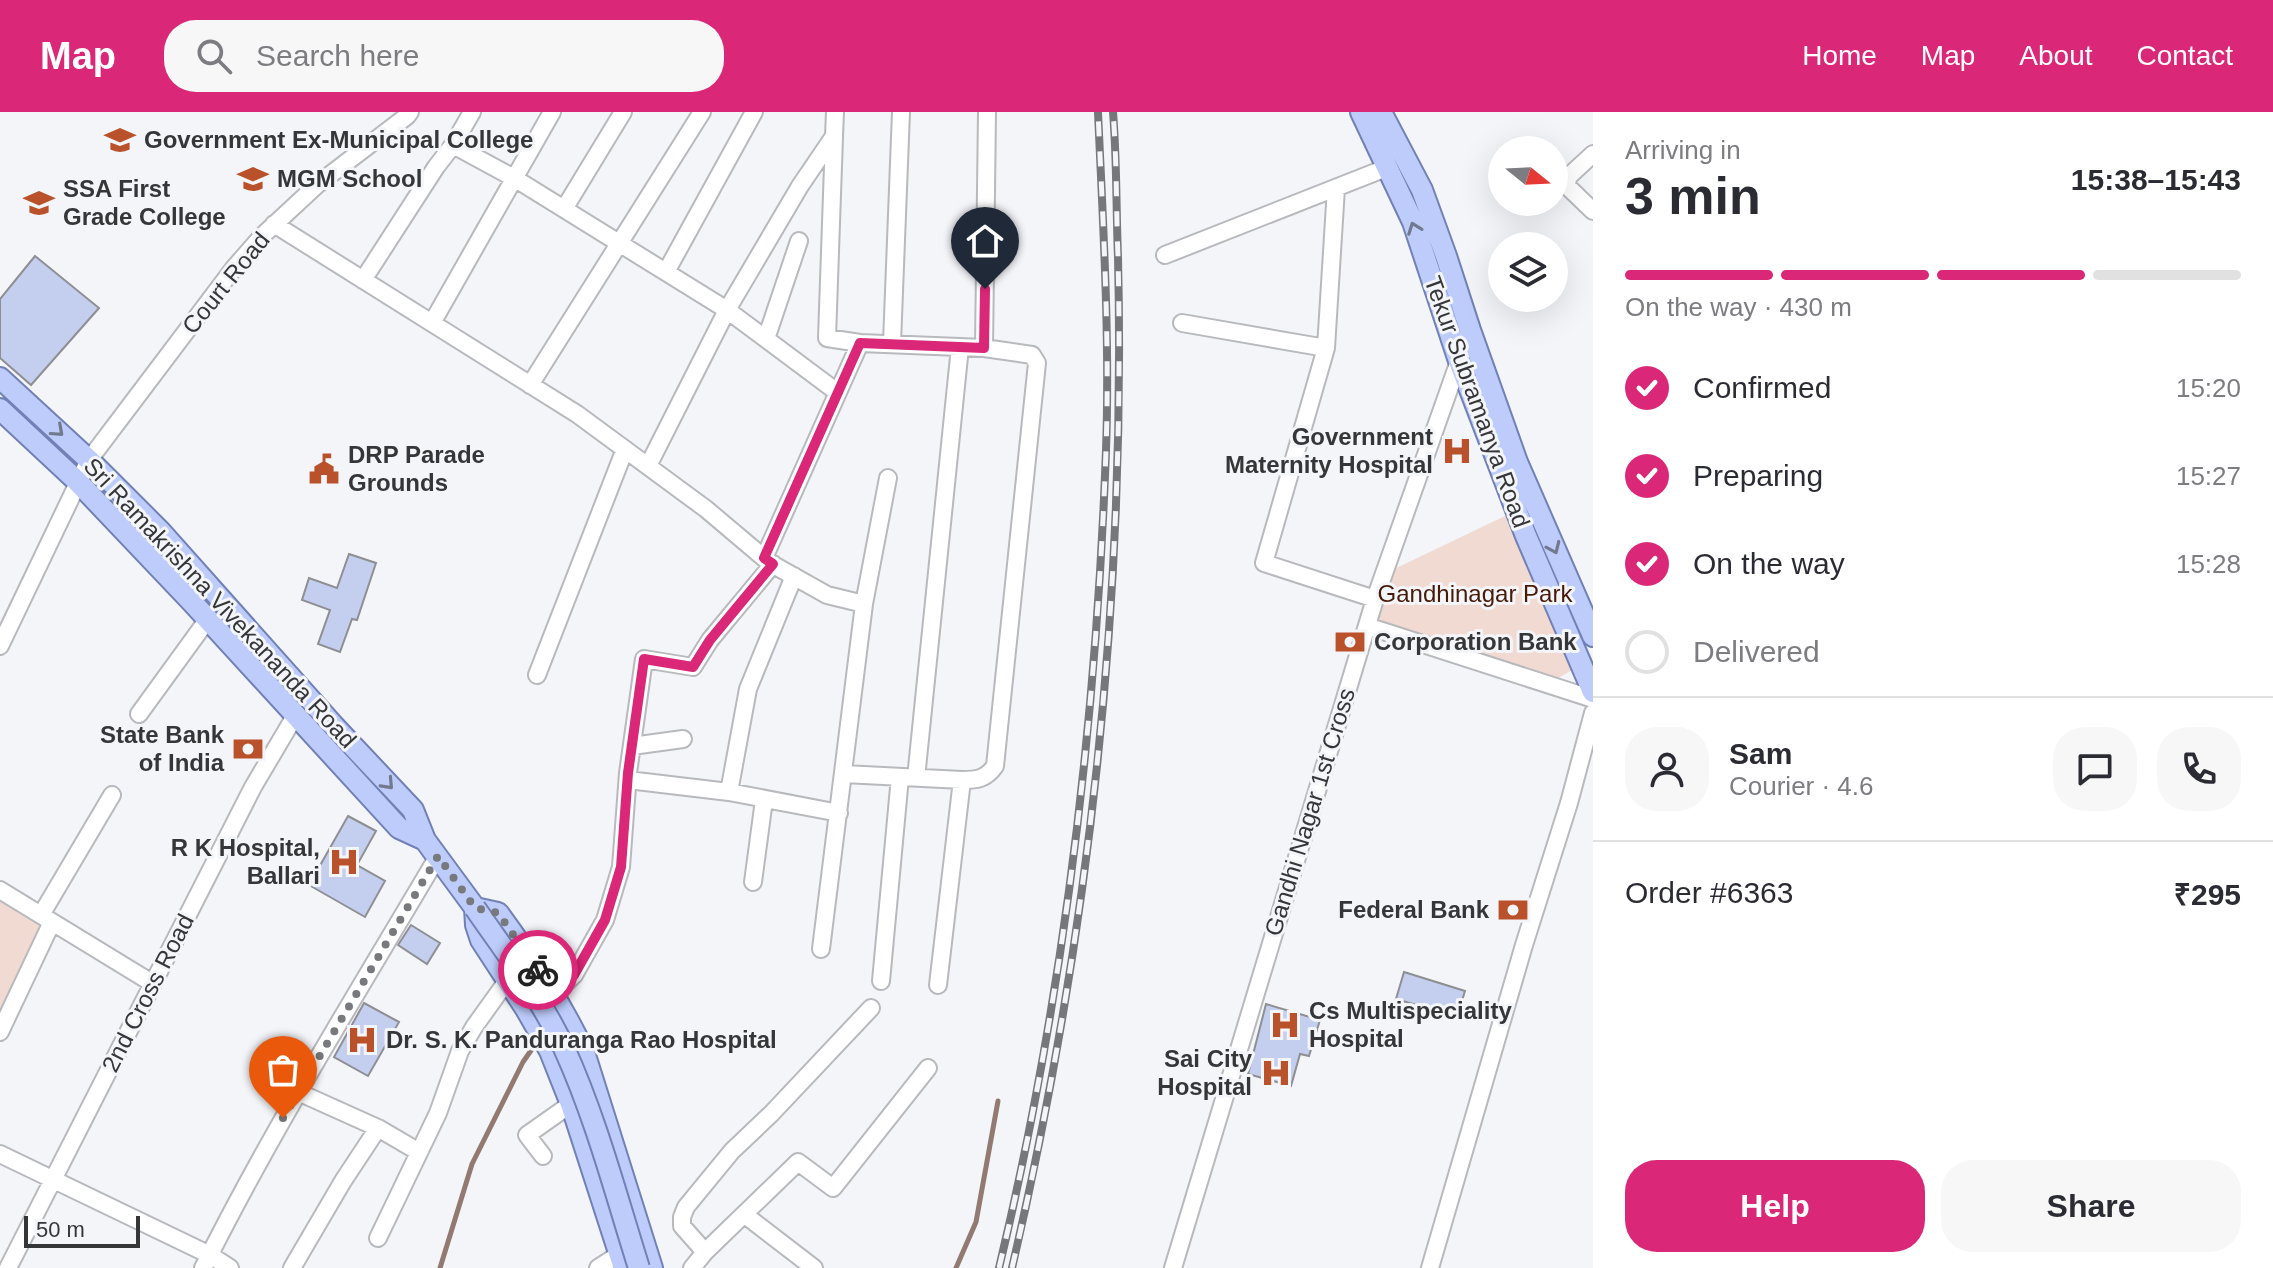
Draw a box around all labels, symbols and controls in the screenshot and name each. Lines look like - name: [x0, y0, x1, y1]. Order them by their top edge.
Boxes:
- search box: [164, 20, 724, 92]
- icon: search: [192, 34, 236, 78]
- text: Map: [40, 35, 116, 77]
- text: Search here: [256, 39, 419, 72]
- text: Home: [1802, 40, 1877, 71]
- text: Map: [1921, 40, 1975, 71]
- text: About: [2019, 40, 2093, 71]
- text: Contact: [2137, 40, 2233, 71]
- school or university icon: Government Ex-Municipal College: [103, 123, 137, 157]
- place label: Government Ex-Municipal College: [144, 126, 533, 153]
- text: Arriving in: [1625, 135, 1741, 165]
- north arrow: [1488, 136, 1568, 216]
- map controls: [1488, 136, 1568, 312]
- school or university icon: MGM School: [236, 162, 270, 196]
- text: 15:38–15:43: [2071, 163, 2241, 196]
- place label: MGM School: [277, 165, 422, 192]
- text: 3 min: [1625, 167, 1761, 225]
- place label: SSA First Grade College: [63, 175, 226, 230]
- school or university icon: SSA First Grade College: [22, 186, 56, 220]
- pin: [951, 207, 1019, 289]
- icon: home: [963, 219, 1007, 263]
- one-way arrow: [1407, 221, 1424, 235]
- street label: Court Road: [177, 226, 275, 339]
- button: layers: [1488, 232, 1568, 312]
- street label: Tekur Subramanya Road: [1419, 272, 1536, 531]
- text: On the way · 430 m: [1625, 292, 1852, 322]
- icon: check: [1625, 366, 1669, 410]
- text: Confirmed: [1693, 371, 1831, 404]
- text: 15:20: [2176, 373, 2241, 403]
- one-way arrow: [48, 422, 63, 436]
- place label: Government Maternity Hospital: [1225, 423, 1433, 478]
- hospital icon: Government Maternity Hospital: [1440, 434, 1474, 468]
- place label: DRP Parade Grounds: [348, 441, 485, 496]
- street label: Sri Ramakrishna Vivekananda Road: [79, 452, 362, 753]
- public building icon: DRP Parade Grounds: [307, 452, 341, 486]
- icon: check: [1625, 454, 1669, 498]
- text: Preparing: [1693, 459, 1823, 492]
- text: 15:27: [2176, 461, 2241, 491]
- one-way arrow: [1545, 540, 1561, 554]
- icon: check: [1625, 542, 1669, 586]
- text: On the way: [1693, 547, 1845, 580]
- text: 15:28: [2176, 549, 2241, 579]
- park label: Gandhinagar Park: [1378, 580, 1573, 607]
- bank icon: Corporation Bank: [1333, 625, 1367, 659]
- place label: Corporation Bank: [1374, 628, 1577, 655]
- text: Delivered: [1693, 635, 1820, 668]
- street label: Gandhi Nagar 1st Cross: [1259, 685, 1360, 939]
- place label: State Bank of India: [100, 721, 225, 776]
- button: person: [1625, 727, 1709, 811]
- button: chat: [2053, 727, 2137, 811]
- button: phone: [2157, 727, 2241, 811]
- bank icon: State Bank of India: [231, 732, 265, 766]
- text: Sam: [1729, 737, 1792, 770]
- text: Courier · 4.6: [1729, 771, 1874, 801]
- one-way arrow: [379, 775, 394, 789]
- place label: R K Hospital, Ballari: [171, 834, 320, 889]
- hospital icon: R K Hospital, Ballari: [327, 845, 361, 879]
- text: Order #6363: [1625, 876, 1793, 909]
- text: ₹295: [2174, 878, 2241, 911]
- bank icon: Federal Bank: [1496, 893, 1530, 927]
- place label: Federal Bank: [1338, 896, 1490, 923]
- street label: 2nd Cross Road: [96, 909, 199, 1076]
- courier: [498, 930, 578, 1010]
- icon: bike: [516, 948, 560, 992]
- place label: Cs Multispeciality Hospital: [1309, 997, 1512, 1052]
- hospital icon: Cs Multispeciality Hospital: [1268, 1008, 1302, 1042]
- hospital icon: Dr. S. K. Panduranga Rao Hospital: [345, 1023, 379, 1057]
- place label: Dr. S. K. Panduranga Rao Hospital: [386, 1026, 777, 1053]
- pin: [249, 1036, 317, 1118]
- place label: Sai City Hospital: [1157, 1045, 1253, 1100]
- icon: bag: [261, 1048, 305, 1092]
- hospital icon: Sai City Hospital: [1259, 1056, 1293, 1090]
- button: Help: [1625, 1160, 1925, 1252]
- button: Share: [1941, 1160, 2241, 1252]
- scale bar: [24, 1212, 140, 1248]
- text: 50 m: [36, 1217, 85, 1242]

